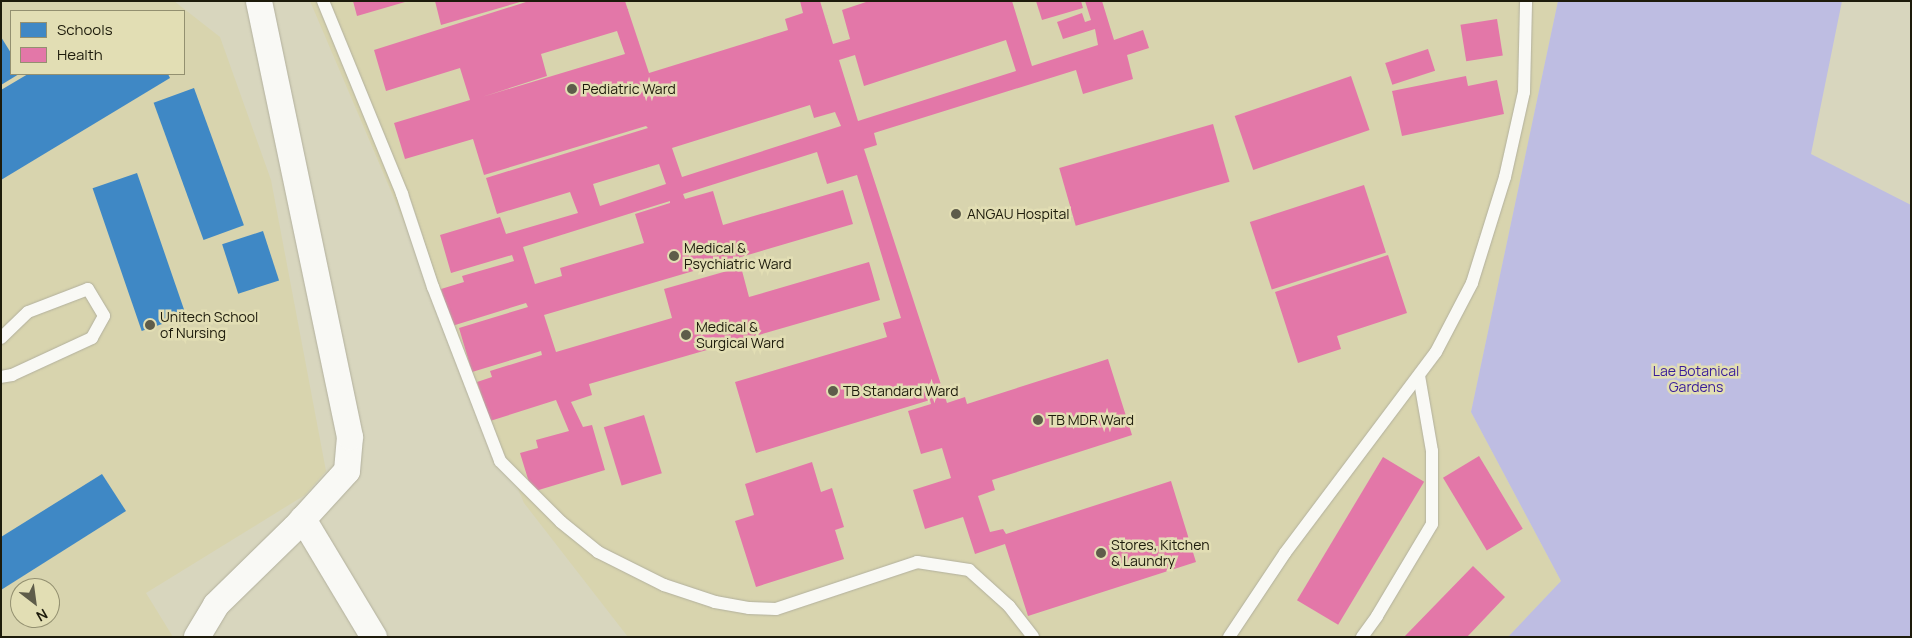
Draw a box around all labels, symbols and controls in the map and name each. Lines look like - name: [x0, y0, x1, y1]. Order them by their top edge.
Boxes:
- legend: [10, 10, 185, 75]
- text: Schools: [57, 19, 113, 40]
- text: Health: [57, 44, 103, 65]
- place label: Pediatric Ward: [582, 81, 676, 97]
- marker: Pediatric Ward: [566, 83, 578, 95]
- place label: ANGAU Hospital: [967, 206, 1070, 222]
- marker: ANGAU Hospital: [949, 207, 963, 221]
- place label: Medical & Psychiatric Ward: [684, 240, 792, 272]
- marker: Medical & Psychiatric Ward: [668, 250, 680, 262]
- place label: Unitech School of Nursing: [160, 309, 258, 342]
- marker: Unitech School of Nursing: [144, 319, 156, 331]
- place label: Medical & Surgical Ward: [696, 319, 784, 352]
- marker: Medical & Surgical Ward: [680, 329, 692, 341]
- park label: Lae Botanical Gardens: [1653, 363, 1739, 396]
- place label: TB Standard Ward: [843, 383, 959, 399]
- marker: TB Standard Ward: [827, 385, 839, 397]
- place label: TB MDR Ward: [1048, 412, 1134, 428]
- marker: TB MDR Ward: [1032, 414, 1044, 426]
- place label: Stores, Kitchen & Laundry: [1111, 537, 1209, 570]
- marker: Stores, Kitchen & Laundry: [1095, 547, 1107, 559]
- north arrow: [10, 578, 60, 628]
- text: N: [33, 605, 51, 626]

